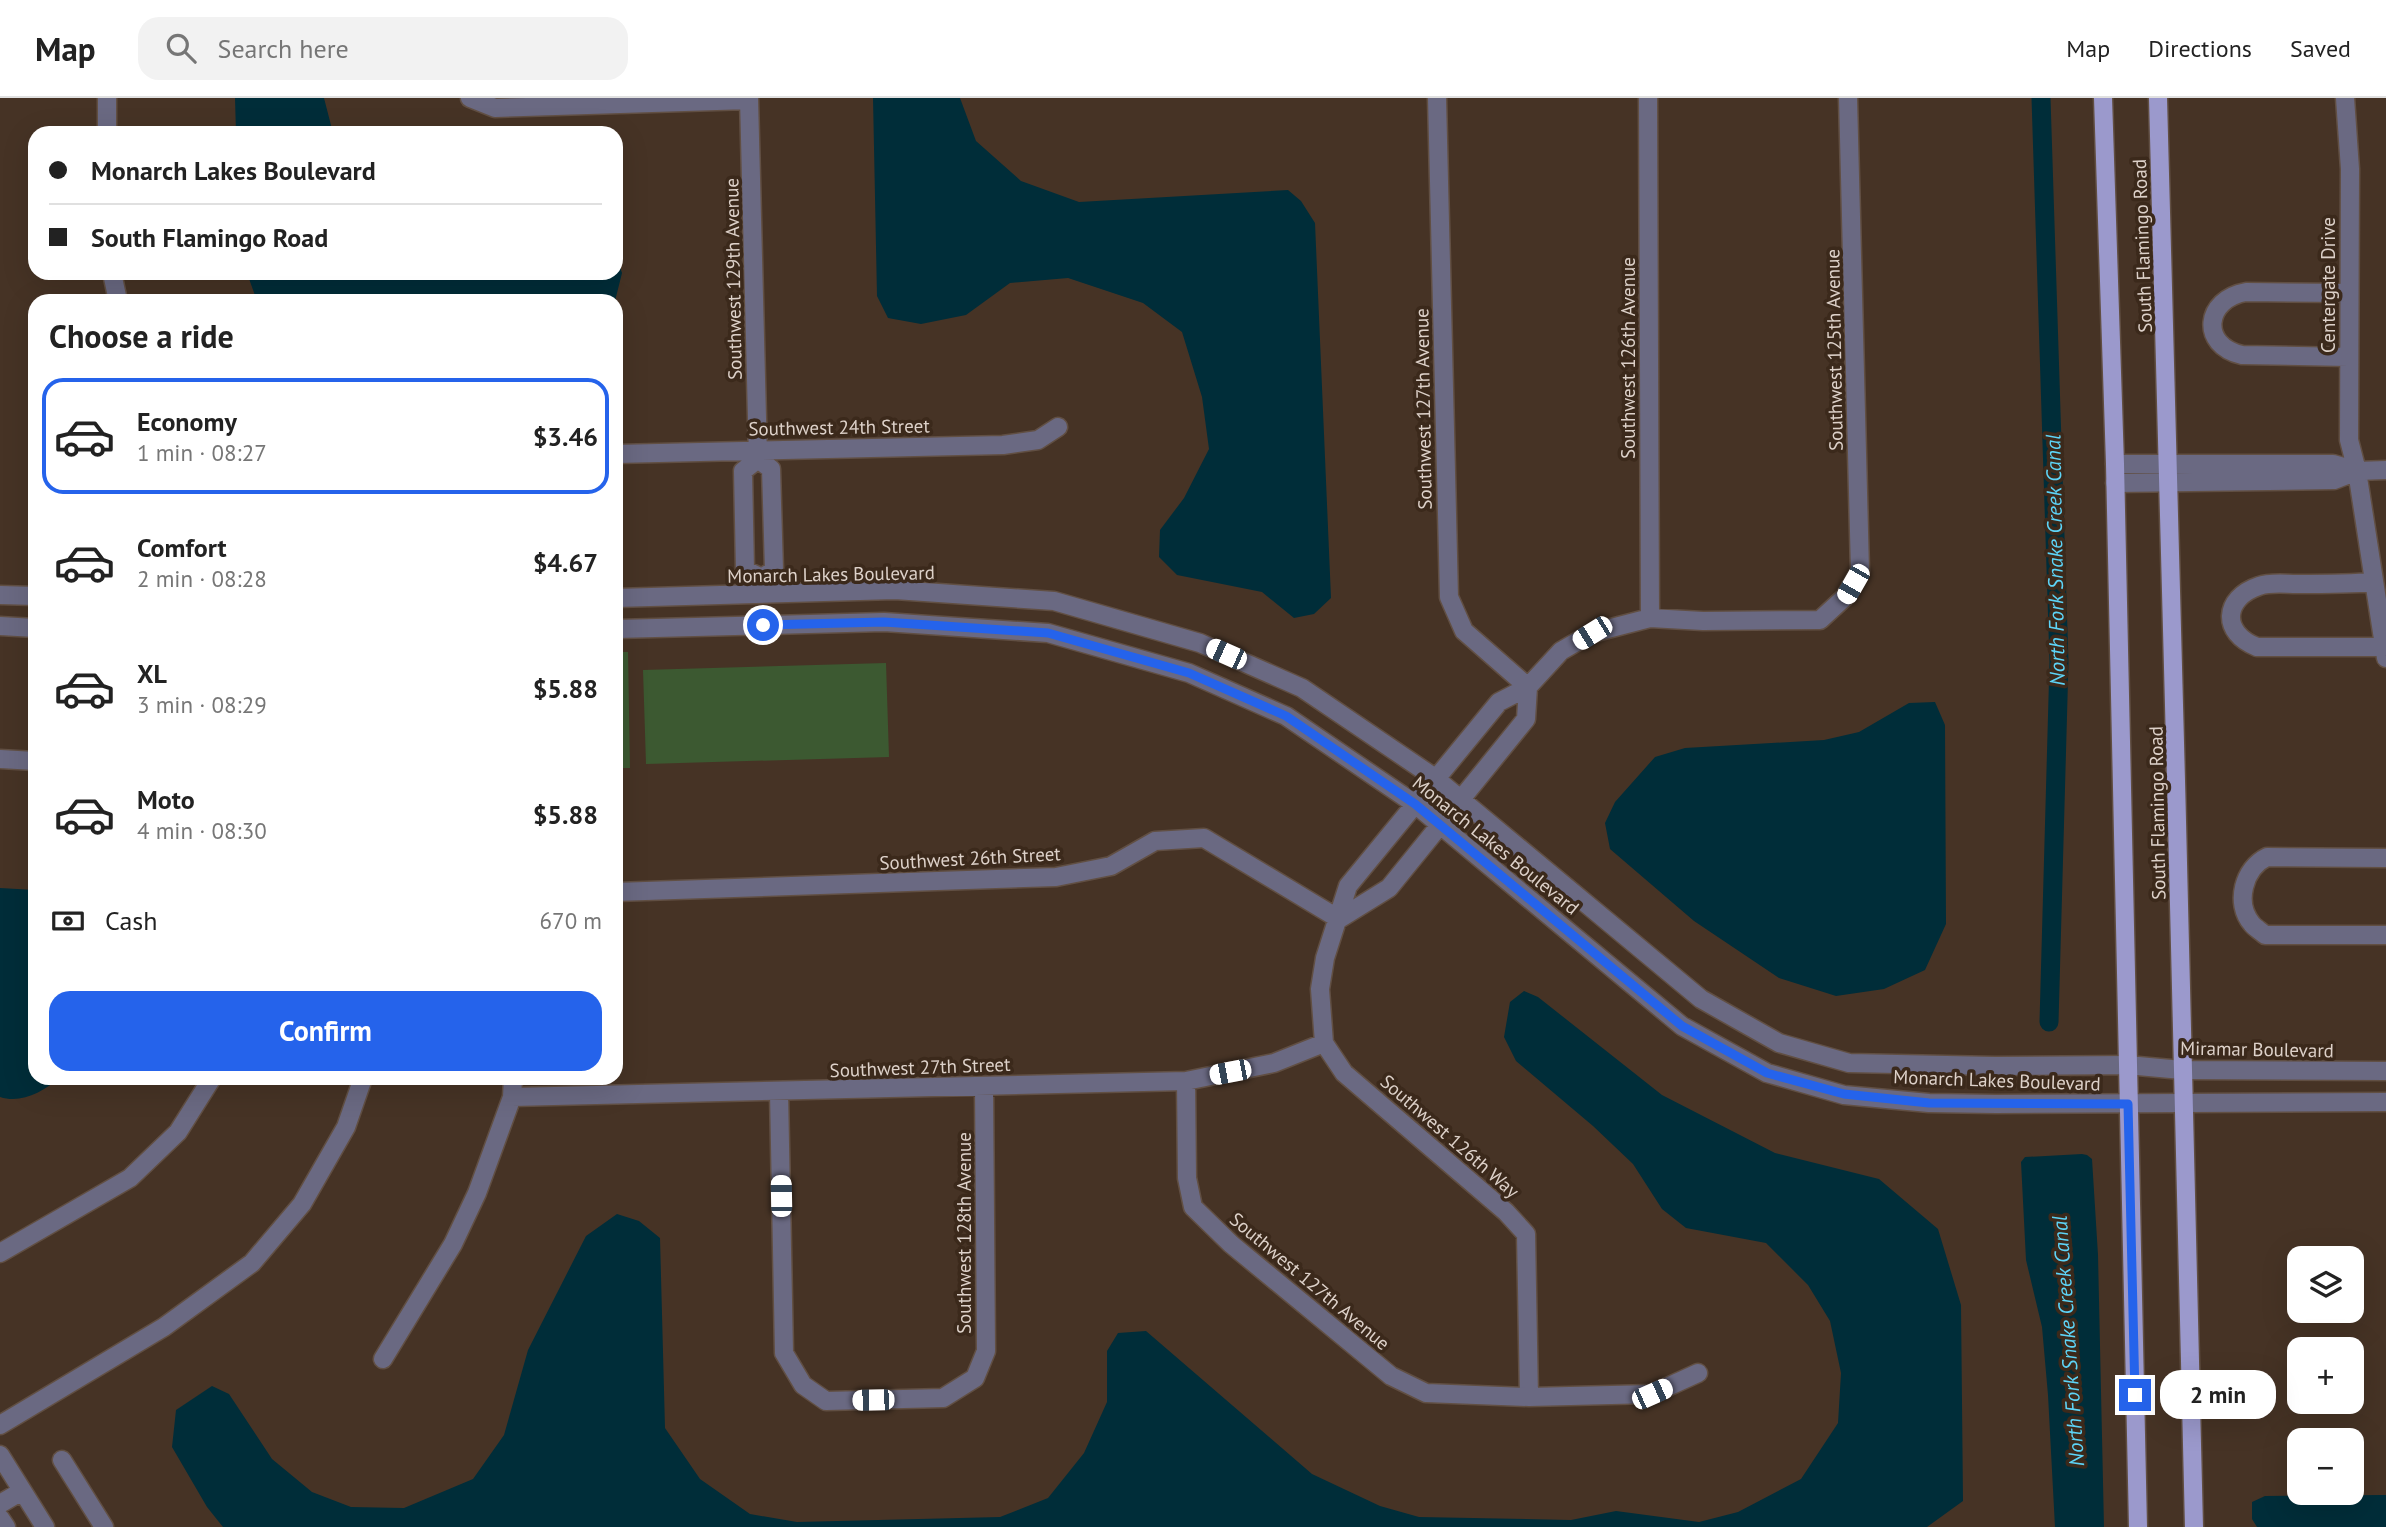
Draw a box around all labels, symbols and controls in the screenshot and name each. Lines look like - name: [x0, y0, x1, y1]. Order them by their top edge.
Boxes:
- search box: [138, 17, 628, 80]
- text: Map: [35, 27, 96, 70]
- icon: search: [162, 29, 200, 67]
- text: Search here: [218, 32, 349, 65]
- text: Map: [2066, 33, 2110, 64]
- text: Directions: [2148, 33, 2252, 64]
- text: Saved: [2290, 33, 2351, 64]
- text: Monarch Lakes Boulevard: [91, 154, 376, 187]
- street label: South Flamingo Road: [2127, 159, 2157, 333]
- street label: Southwest 129th Avenue: [719, 178, 747, 380]
- street label: Centergate Drive: [2316, 217, 2340, 353]
- text: South Flamingo Road: [91, 221, 328, 254]
- street label: Southwest 125th Avenue: [1820, 249, 1848, 451]
- street label: Southwest 126th Avenue: [1616, 257, 1640, 459]
- street label: Southwest 127th Avenue: [1409, 308, 1437, 510]
- text: Choose a ride: [49, 315, 234, 357]
- icon: car: [53, 405, 116, 468]
- text: Economy: [137, 405, 237, 438]
- street label: Southwest 24th Street: [748, 413, 930, 441]
- text: $3.46: [533, 420, 598, 453]
- water label: North Fork Snake Creek Canal: [2039, 434, 2071, 686]
- text: 1 min · 08:27: [137, 438, 267, 467]
- icon: car: [53, 531, 116, 594]
- text: Comfort: [137, 531, 227, 564]
- text: $4.67: [533, 546, 598, 579]
- street label: Monarch Lakes Boulevard: [727, 560, 935, 588]
- car: [1834, 561, 1873, 607]
- text: 2 min · 08:28: [137, 564, 267, 593]
- route start: [747, 609, 779, 641]
- car: [1569, 613, 1616, 653]
- car: [1203, 636, 1250, 672]
- icon: car: [53, 657, 116, 720]
- text: XL: [137, 657, 167, 690]
- text: $5.88: [533, 672, 598, 705]
- text: 3 min · 08:29: [137, 690, 267, 719]
- street label: South Flamingo Road: [2143, 726, 2171, 900]
- street label: Monarch Lakes Boulevard: [1408, 770, 1584, 920]
- icon: car: [53, 783, 116, 846]
- text: Moto: [137, 783, 195, 816]
- text: $5.88: [533, 798, 598, 831]
- text: 4 min · 08:30: [137, 816, 267, 845]
- street label: Southwest 26th Street: [879, 841, 1062, 875]
- icon: cash: [49, 902, 87, 940]
- text: Cash: [105, 904, 157, 937]
- text: 670 m: [540, 906, 602, 935]
- button: Confirm: [49, 991, 602, 1071]
- street label: Miramar Boulevard: [2180, 1036, 2334, 1062]
- street label: Southwest 27th Street: [829, 1052, 1011, 1082]
- car: [1208, 1058, 1253, 1086]
- street label: Monarch Lakes Boulevard: [1893, 1064, 2101, 1096]
- street label: Southwest 126th Way: [1376, 1069, 1524, 1203]
- street label: Southwest 128th Avenue: [952, 1132, 976, 1334]
- car: [771, 1175, 792, 1217]
- street label: Southwest 127th Avenue: [1225, 1207, 1395, 1355]
- water label: North Fork Snake Creek Canal: [2046, 1214, 2090, 1467]
- map controls: [2287, 1246, 2364, 1505]
- button: layers: [2287, 1246, 2364, 1323]
- button: +: [2287, 1337, 2364, 1414]
- callout: 2 min: [2160, 1370, 2275, 1420]
- car: [1629, 1376, 1676, 1412]
- route end: [2119, 1379, 2151, 1411]
- text: 2 min: [2190, 1380, 2246, 1409]
- car: [852, 1389, 895, 1411]
- button: −: [2287, 1428, 2364, 1505]

